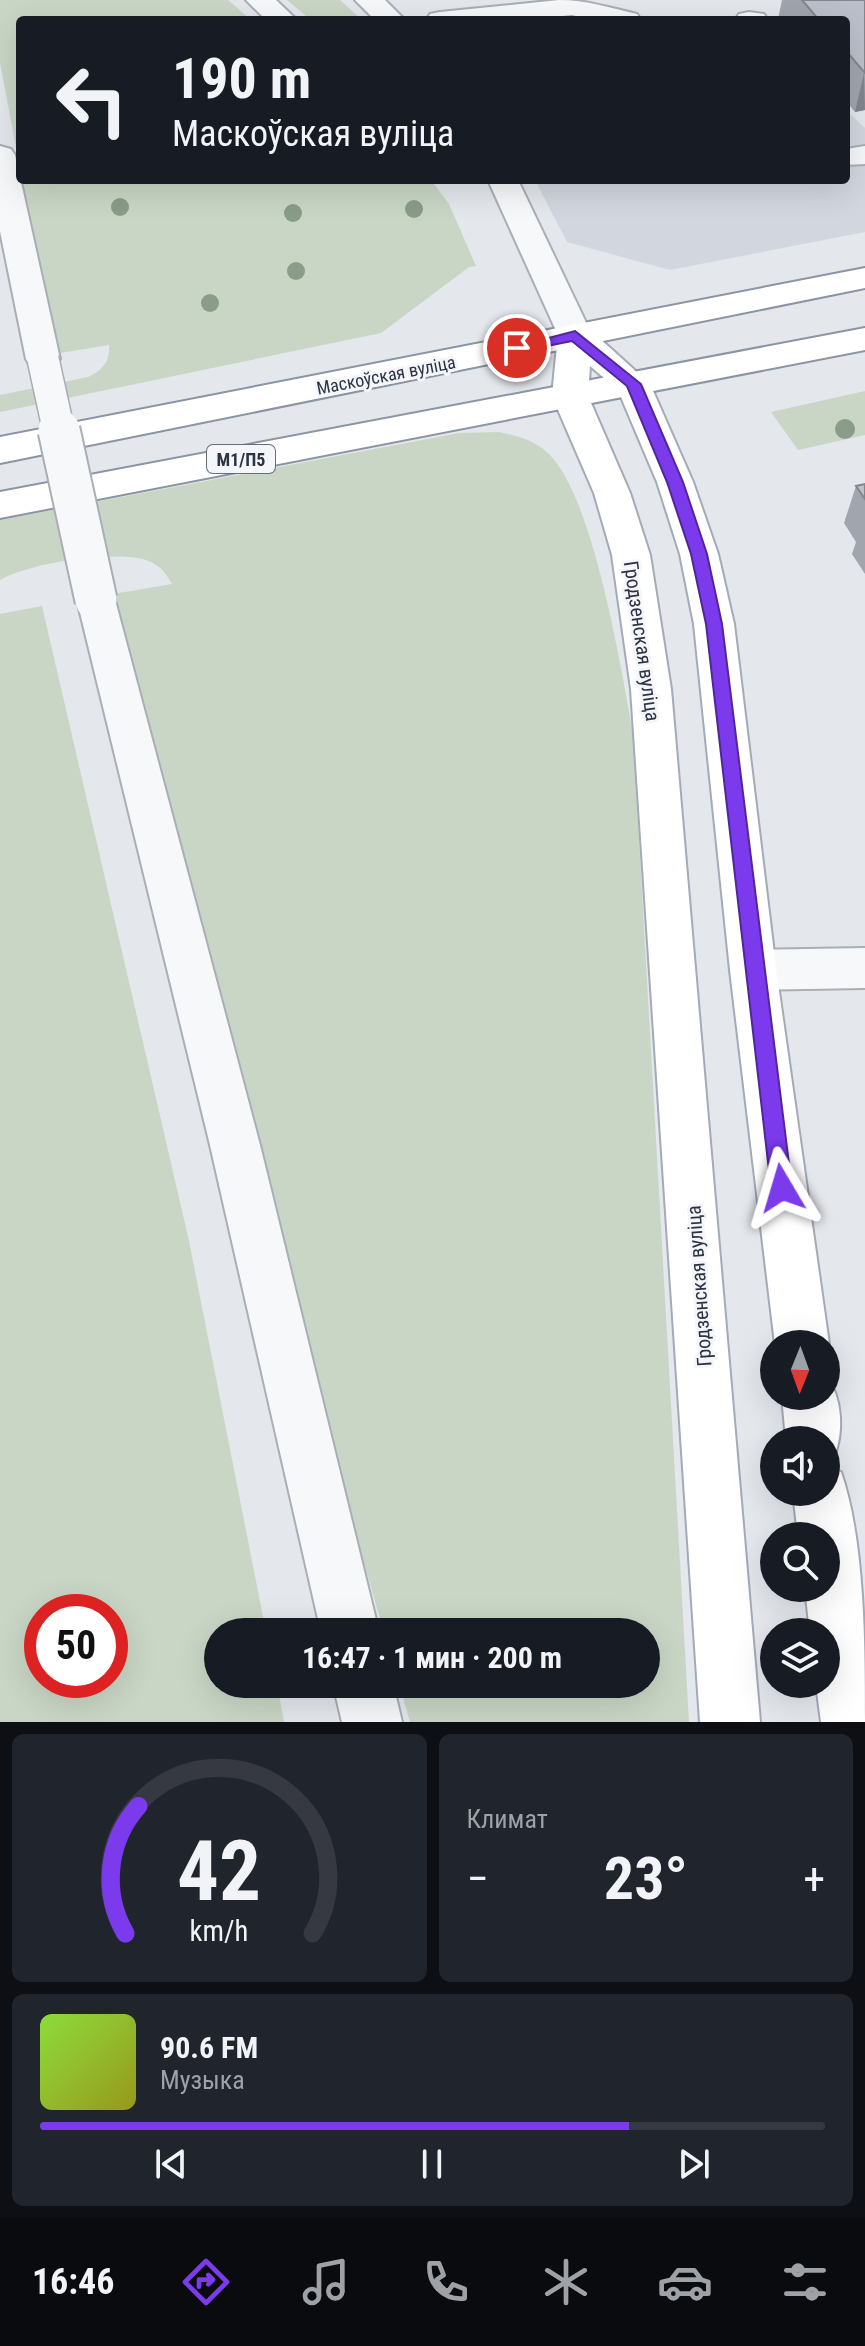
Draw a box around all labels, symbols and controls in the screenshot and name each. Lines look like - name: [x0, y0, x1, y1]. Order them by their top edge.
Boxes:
- text: 190 m: [172, 46, 311, 112]
- icon: left: [40, 48, 144, 152]
- text: Маскоўская вуліца: [172, 113, 454, 155]
- pin: [483, 314, 551, 382]
- icon: arrive: [495, 326, 539, 370]
- street label: Маскоўская вуліца: [315, 351, 457, 399]
- road number: М1/П5: [207, 445, 275, 473]
- street label: Гродзенская вуліца: [619, 559, 665, 723]
- position arrow: [740, 1146, 824, 1230]
- street label: Гродзенская вуліца: [681, 1205, 717, 1367]
- north arrow: [760, 1330, 840, 1410]
- map controls: [760, 1330, 840, 1698]
- button: sound: [760, 1426, 840, 1506]
- button: search: [760, 1522, 840, 1602]
- speed limit sign: 50: [24, 1594, 128, 1698]
- button: layers: [760, 1618, 840, 1698]
- text: 16:47 · 1 мин · 200 m: [302, 1640, 562, 1675]
- text: Климат: [467, 1804, 548, 1834]
- text: 42: [177, 1823, 261, 1920]
- text: 23°: [604, 1843, 688, 1914]
- text: −: [467, 1853, 489, 1905]
- text: +: [803, 1853, 825, 1905]
- text: km/h: [190, 1914, 249, 1948]
- text: 90.6 FM: [160, 2030, 258, 2065]
- text: Музыка: [160, 2065, 245, 2095]
- icon: previous: [149, 2142, 193, 2186]
- icon: pause: [410, 2142, 454, 2186]
- icon: next: [672, 2142, 716, 2186]
- icon: directions: [178, 2254, 234, 2310]
- icon: music: [298, 2254, 354, 2310]
- icon: phone: [418, 2254, 474, 2310]
- icon: climate: [538, 2254, 594, 2310]
- icon: car: [657, 2254, 713, 2310]
- icon: filters: [777, 2254, 833, 2310]
- text: 16:46: [32, 2261, 115, 2303]

